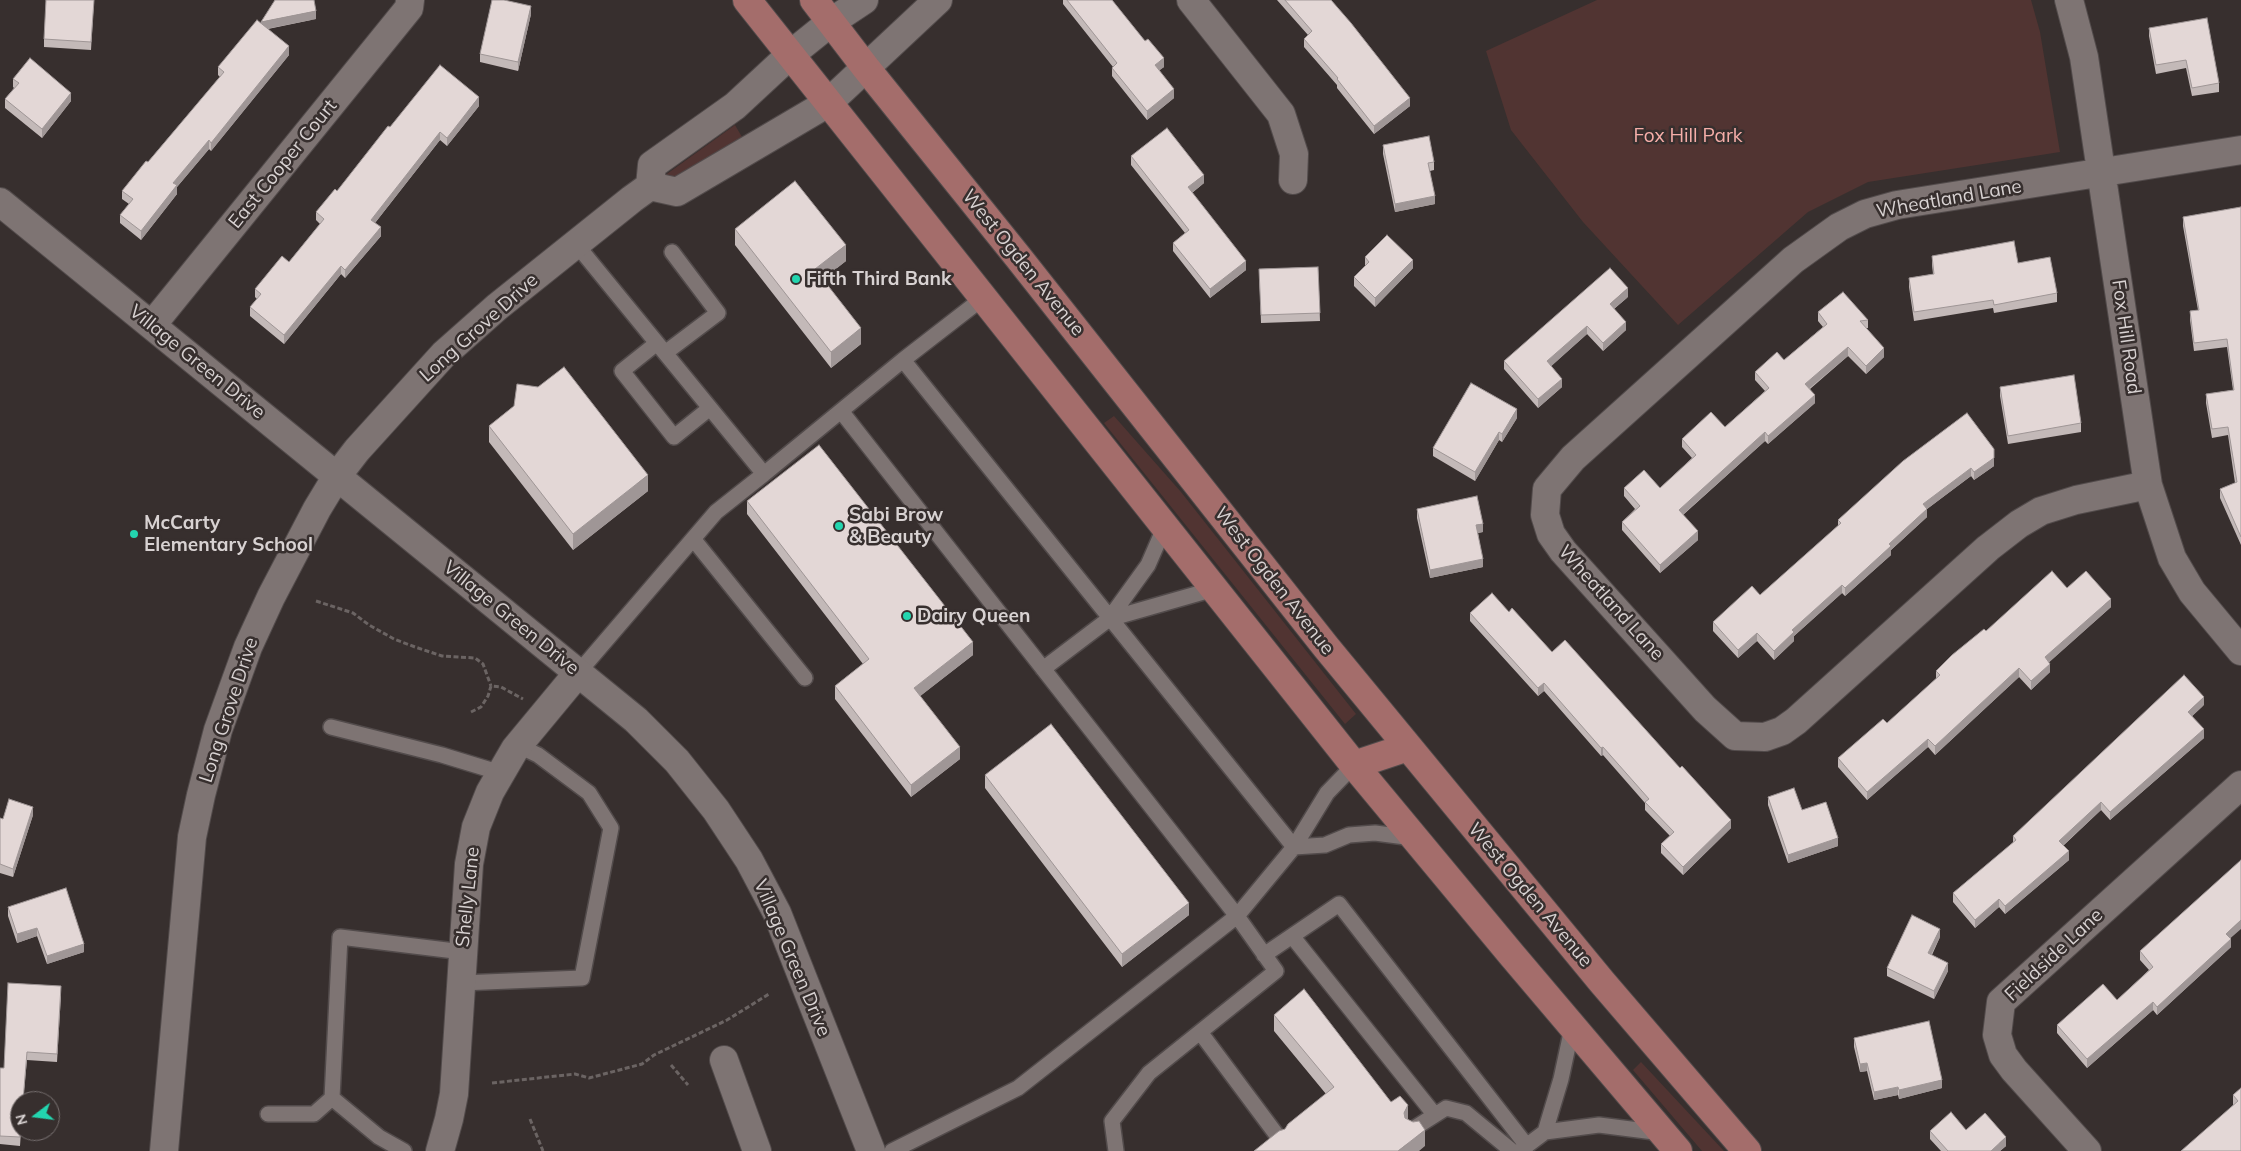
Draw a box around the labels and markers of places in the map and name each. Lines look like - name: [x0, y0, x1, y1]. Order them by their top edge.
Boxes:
- place label: Fifth Third Bank: [806, 268, 951, 290]
- marker: Fifth Third Bank: [790, 273, 802, 285]
- place label: Sabi Brow & Beauty: [849, 504, 943, 548]
- place label: McCarty Elementary School: [144, 512, 313, 556]
- marker: Sabi Brow & Beauty: [833, 520, 845, 532]
- marker: McCarty Elementary School: [128, 528, 140, 540]
- place label: Dairy Queen: [917, 605, 1030, 627]
- marker: Dairy Queen: [901, 610, 913, 622]

